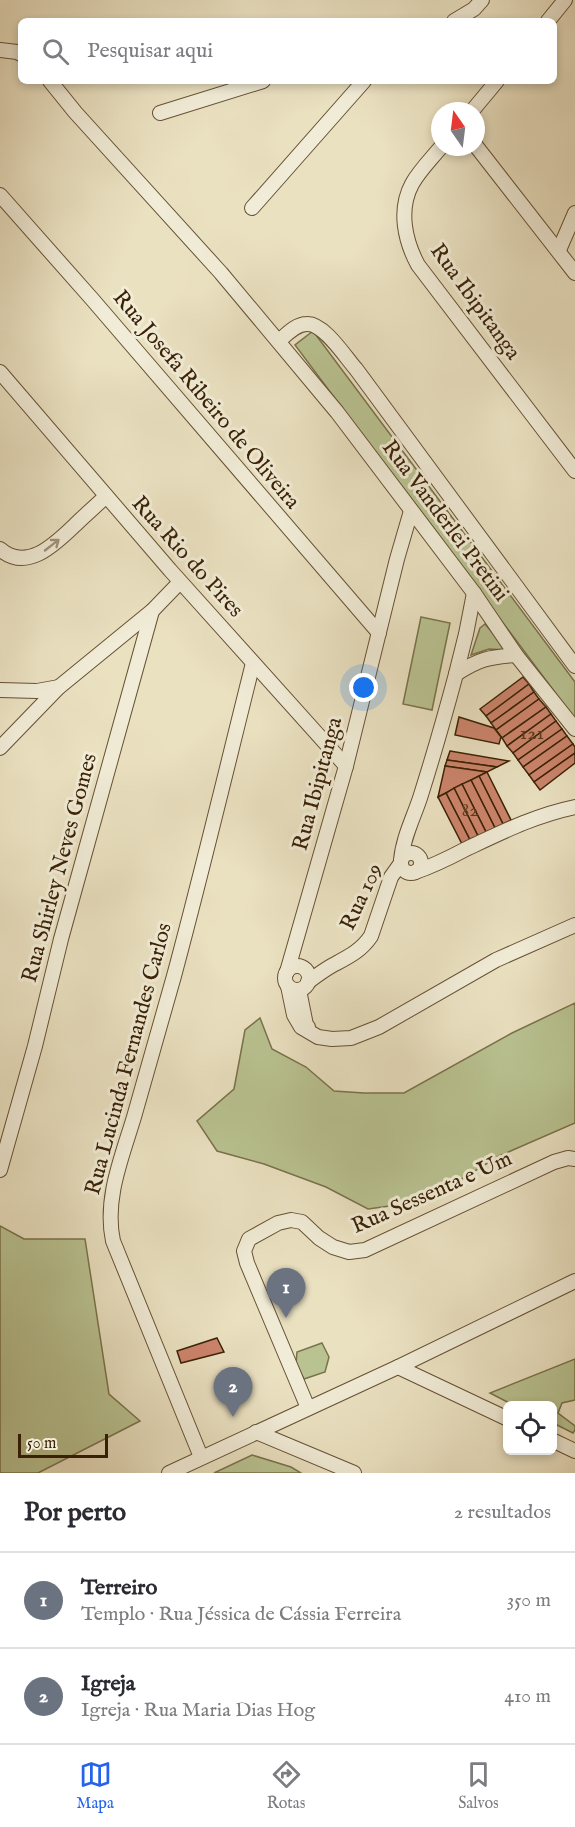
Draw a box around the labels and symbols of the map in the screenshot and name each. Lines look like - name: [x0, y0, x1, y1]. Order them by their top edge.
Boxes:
- north arrow: [431, 102, 485, 156]
- street label: Rua Ibipitanga: [423, 238, 527, 366]
- street label: Rua Josefa Ribeiro de Oliveira: [106, 285, 306, 516]
- street label: Rua Vanderlei Pretini: [375, 435, 515, 607]
- street label: Rua Rio do Pires: [125, 490, 249, 624]
- one-way arrow: [44, 538, 60, 551]
- your location: [349, 673, 378, 702]
- street label: Rua Ibipitanga: [287, 714, 349, 854]
- house number: 121: [520, 721, 544, 746]
- street label: Rua Shirley Neves Gomes: [16, 750, 104, 986]
- house number: 82: [461, 798, 479, 823]
- street label: Rua 109: [334, 859, 390, 935]
- street label: Rua Lucinda Fernandes Carlos: [79, 920, 179, 1198]
- street label: Rua Sessenta e Um: [347, 1145, 517, 1241]
- pin: 1: [266, 1268, 306, 1318]
- pin: 2: [214, 1368, 252, 1417]
- scale bar: [18, 1431, 108, 1458]

